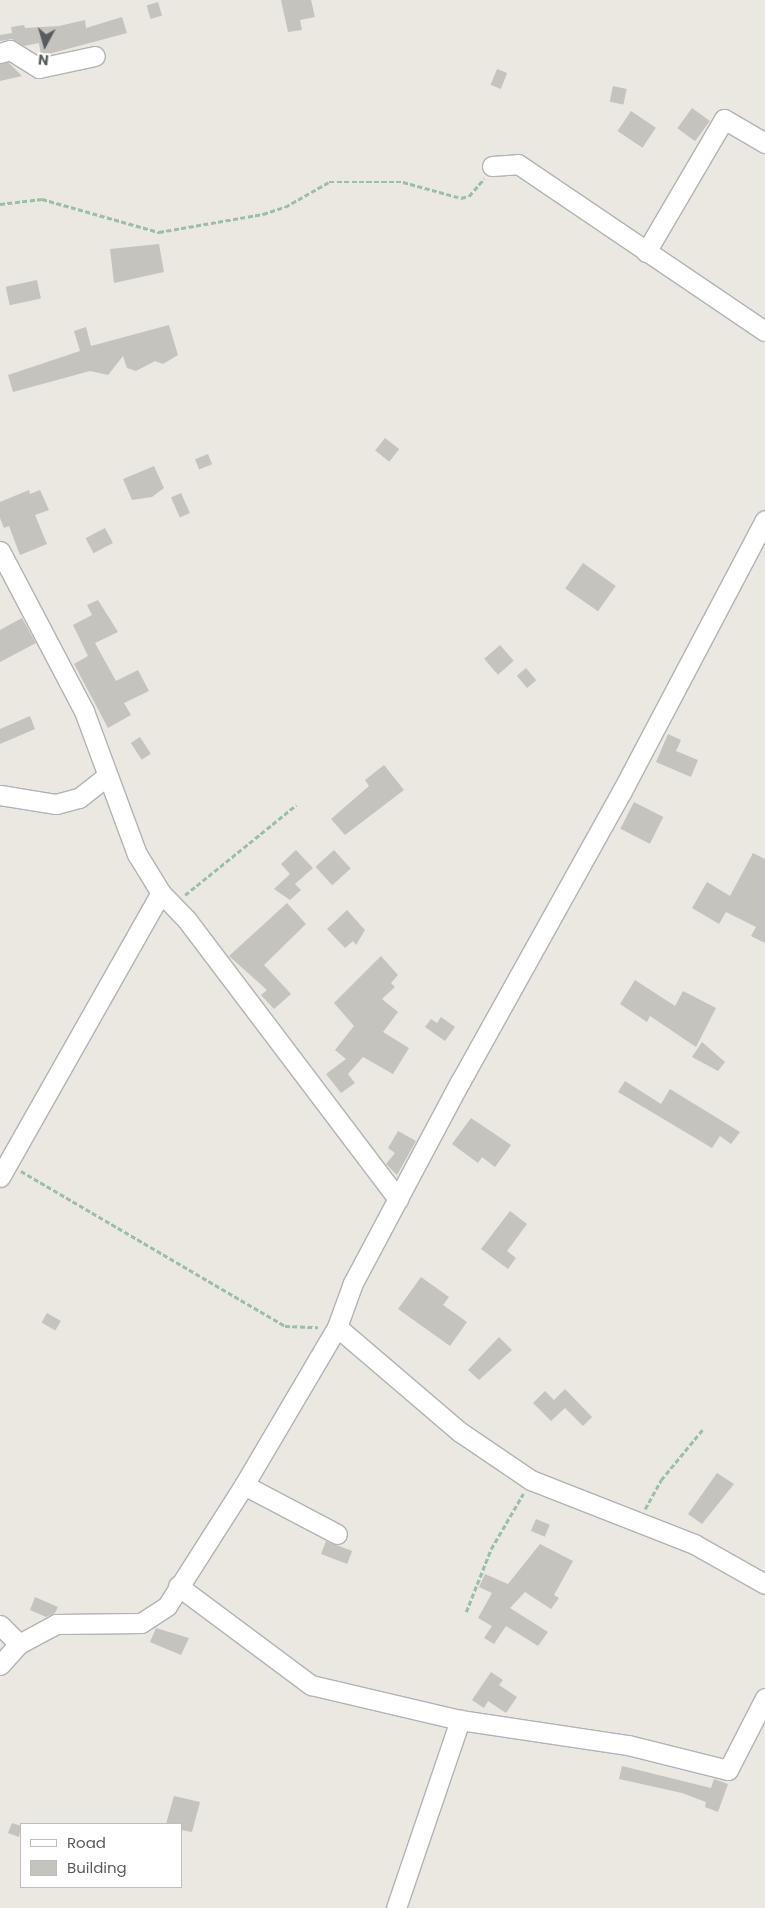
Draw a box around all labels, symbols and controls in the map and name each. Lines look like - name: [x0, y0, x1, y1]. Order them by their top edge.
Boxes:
- north arrow: [20, 20, 70, 70]
- text: N: [37, 49, 50, 70]
- legend: [20, 1823, 182, 1888]
- text: Road: [67, 1832, 106, 1853]
- text: Building: [67, 1857, 127, 1878]

